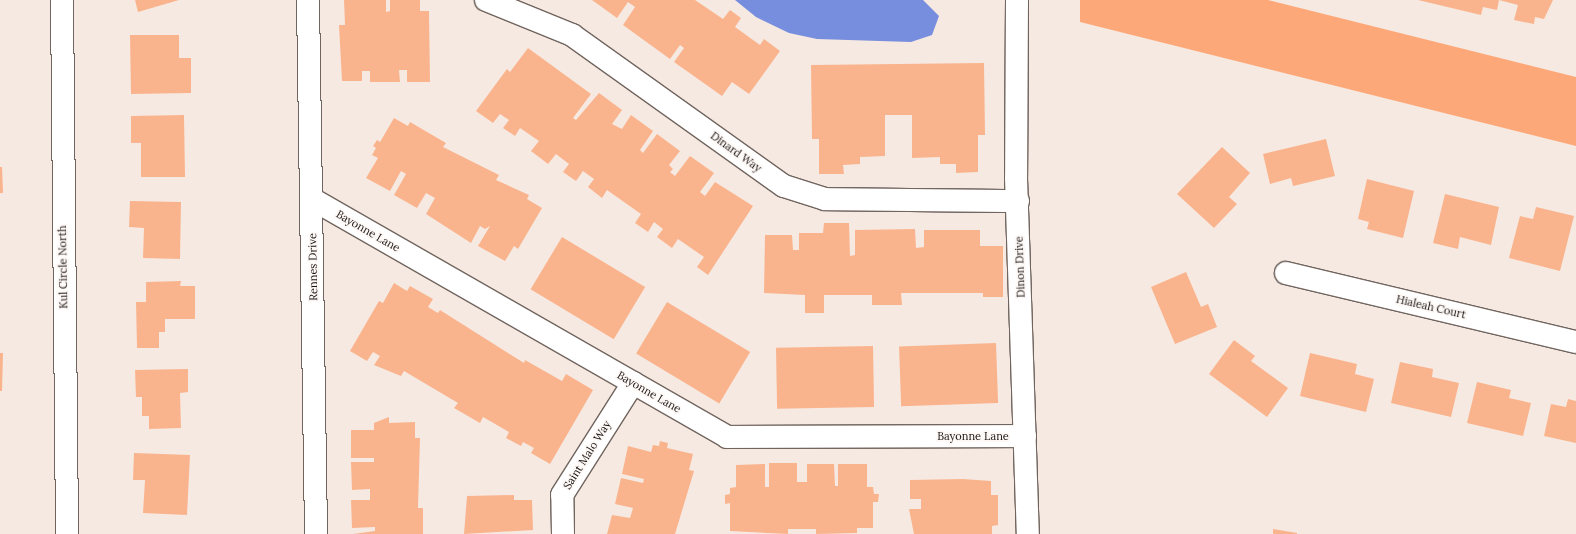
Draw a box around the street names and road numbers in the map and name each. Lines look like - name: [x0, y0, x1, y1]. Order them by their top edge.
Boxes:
- street label: Dinard Way: [708, 129, 764, 175]
- street label: Bayonne Lane: [334, 207, 402, 255]
- street label: Kul Circle North: [56, 225, 70, 309]
- street label: Rennes Drive: [306, 233, 320, 301]
- street label: Dinon Drive: [1012, 236, 1028, 298]
- street label: Hialeah Court: [1395, 293, 1467, 321]
- street label: Bayonne Lane: [615, 368, 683, 416]
- street label: Saint Malo Way: [561, 418, 613, 492]
- street label: Bayonne Lane: [937, 429, 1009, 443]

